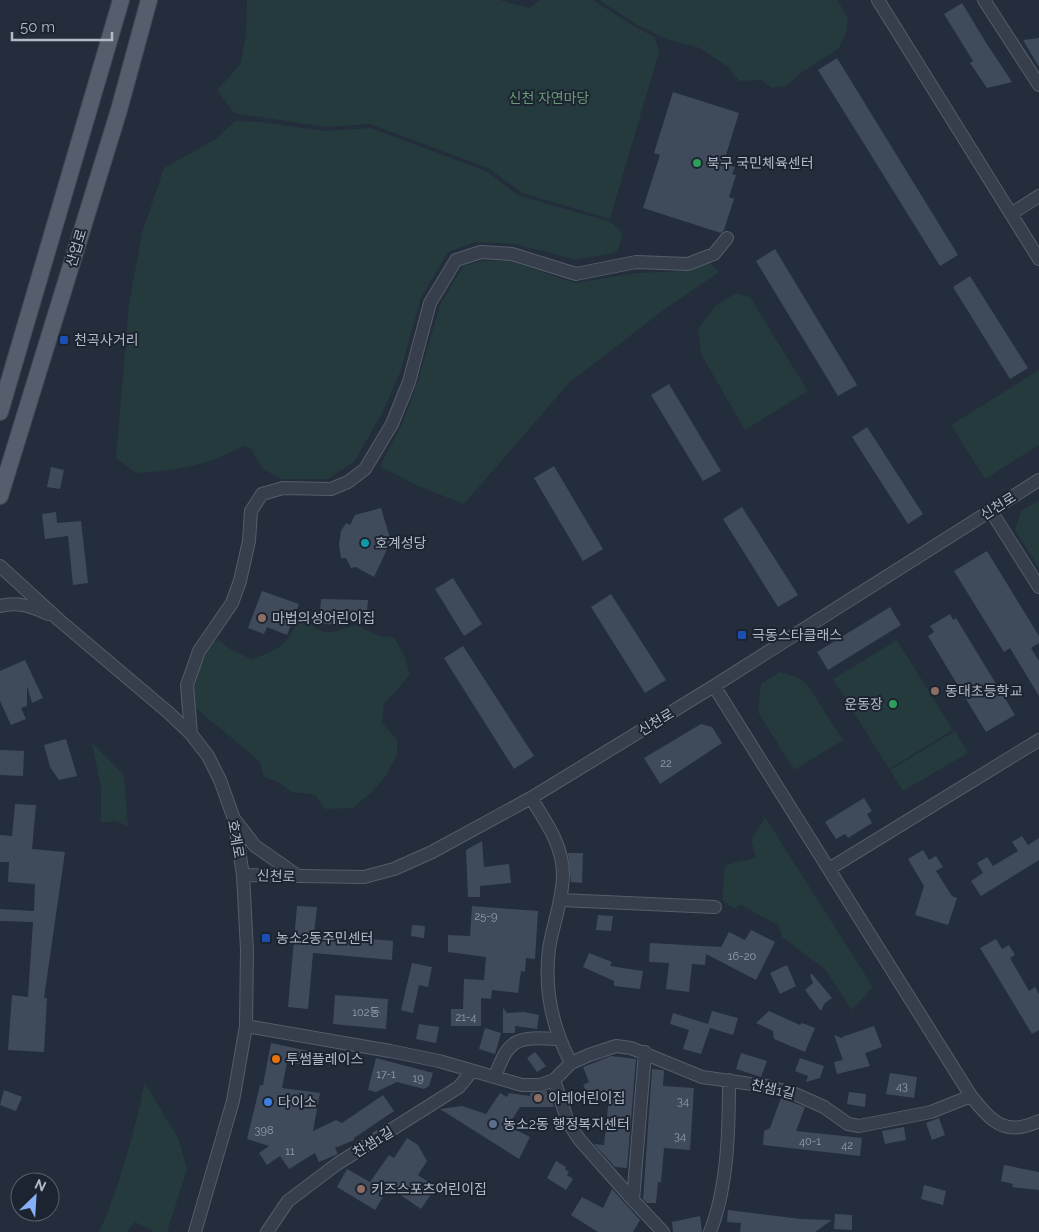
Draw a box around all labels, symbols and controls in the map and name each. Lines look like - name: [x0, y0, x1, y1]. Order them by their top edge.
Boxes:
- scale bar: [12, 10, 112, 42]
- text: 50 m: [20, 18, 55, 36]
- park label: 신천 자연마당: [509, 90, 590, 106]
- place label: 북구 국민체육센터: [707, 155, 814, 171]
- marker: 북구 국민체육센터: [691, 157, 703, 169]
- street label: 산업로: [63, 227, 89, 269]
- place label: 천곡사거리: [74, 332, 138, 348]
- marker: 천곡사거리: [58, 334, 70, 346]
- street label: 신천로: [977, 489, 1019, 523]
- place label: 호계성당: [375, 535, 427, 551]
- marker: 호계성당: [359, 537, 371, 549]
- place label: 마법의성어린이집: [272, 610, 375, 626]
- marker: 마법의성어린이집: [256, 612, 268, 624]
- place label: 극동스타클래스: [752, 627, 842, 643]
- marker: 극동스타클래스: [736, 629, 748, 641]
- place label: 동대초등학교: [945, 683, 1022, 699]
- marker: 동대초등학교: [929, 685, 941, 697]
- place label: 운동장: [844, 696, 883, 712]
- marker: 운동장: [887, 698, 899, 710]
- street label: 신천로: [635, 705, 677, 739]
- house number: 22: [660, 757, 672, 770]
- street label: 호계로: [225, 819, 247, 860]
- street label: 신천로: [256, 867, 296, 885]
- house number: 25-9: [475, 910, 497, 923]
- place label: 농소2동주민센터: [276, 930, 373, 946]
- marker: 농소2동주민센터: [260, 932, 272, 944]
- house number: 16-20: [728, 950, 756, 963]
- house number: 102동: [352, 1006, 380, 1019]
- house number: 21-4: [456, 1011, 476, 1024]
- place label: 투썸플레이스: [286, 1051, 363, 1067]
- marker: 투썸플레이스: [270, 1053, 282, 1065]
- house number: 17-1: [376, 1068, 396, 1081]
- house number: 19: [412, 1072, 424, 1085]
- street label: 찬샘1길: [749, 1076, 797, 1102]
- house number: 43: [896, 1080, 908, 1093]
- place label: 이레어린이집: [548, 1090, 625, 1106]
- marker: 이레어린이집: [532, 1092, 544, 1104]
- place label: 다이소: [278, 1094, 317, 1110]
- house number: 34: [677, 1095, 689, 1108]
- marker: 다이소: [262, 1096, 274, 1108]
- place label: 농소2동 행정복지센터: [503, 1116, 630, 1132]
- marker: 농소2동 행정복지센터: [487, 1118, 499, 1130]
- street label: 찬샘1길: [350, 1123, 396, 1161]
- house number: 398: [255, 1124, 273, 1137]
- house number: 34: [674, 1130, 686, 1143]
- house number: 40-1: [799, 1135, 821, 1148]
- house number: 42: [841, 1139, 853, 1152]
- house number: 11: [285, 1145, 295, 1158]
- north arrow: [10, 1172, 60, 1222]
- text: N: [32, 1176, 49, 1195]
- place label: 키즈스포츠어린이집: [371, 1181, 487, 1197]
- marker: 키즈스포츠어린이집: [355, 1183, 367, 1195]

